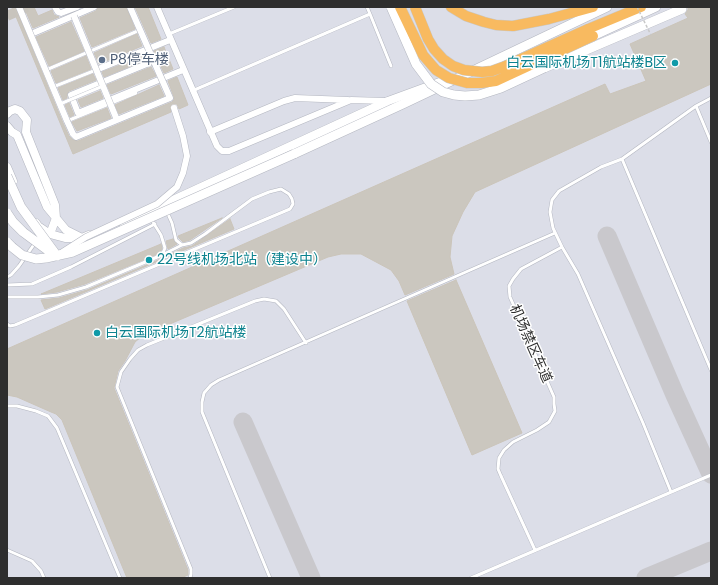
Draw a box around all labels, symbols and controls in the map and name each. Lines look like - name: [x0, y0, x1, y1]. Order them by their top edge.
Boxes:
- place label: P8停车楼: [110, 52, 169, 68]
- marker: P8停车楼: [97, 55, 107, 65]
- place label: 白云国际机场T1航站楼B区: [506, 55, 667, 71]
- marker: 白云国际机场T1航站楼B区: [670, 58, 680, 68]
- place label: 22号线机场北站（建设中）: [157, 252, 327, 268]
- marker: 22号线机场北站（建设中）: [144, 255, 154, 265]
- street label: 机场禁区车道: [505, 302, 555, 386]
- place label: 白云国际机场T2航站楼: [105, 325, 247, 341]
- marker: 白云国际机场T2航站楼: [92, 328, 102, 338]

